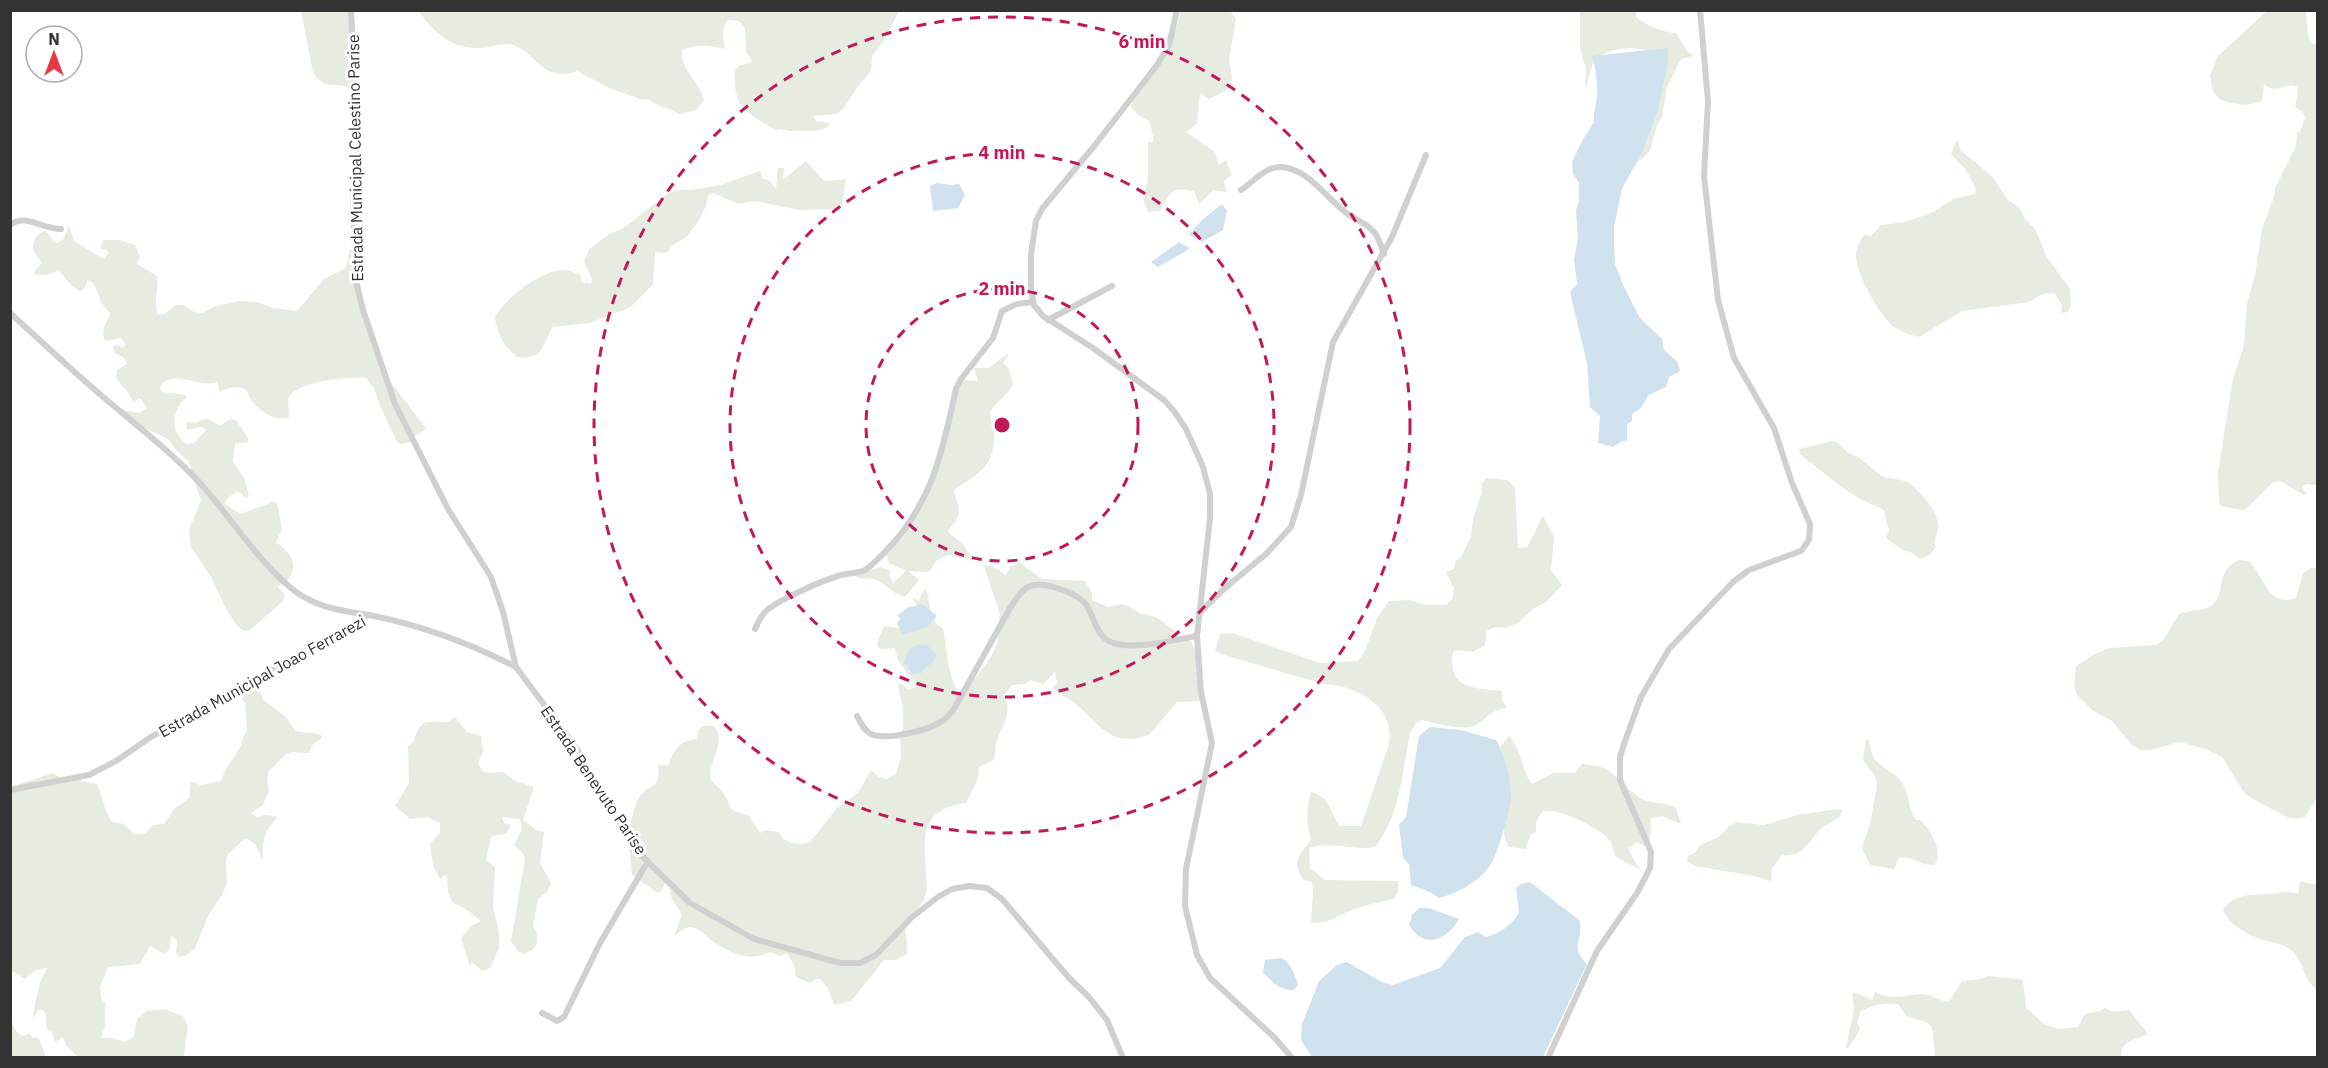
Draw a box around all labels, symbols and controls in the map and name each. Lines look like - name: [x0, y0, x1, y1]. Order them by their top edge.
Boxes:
- north arrow: [24, 24, 84, 84]
- text: N: [48, 29, 60, 49]
- text: 6 min: [1118, 30, 1166, 53]
- street label: Estrada Municipal Celestino Parise: [343, 34, 367, 282]
- text: 4 min: [978, 141, 1026, 164]
- text: 2 min: [978, 277, 1026, 300]
- centre of rings: [992, 415, 1012, 435]
- street label: Estrada Municipal Joao Ferrarezi: [155, 611, 369, 741]
- street label: Estrada Benevuto Parise: [537, 702, 651, 858]

